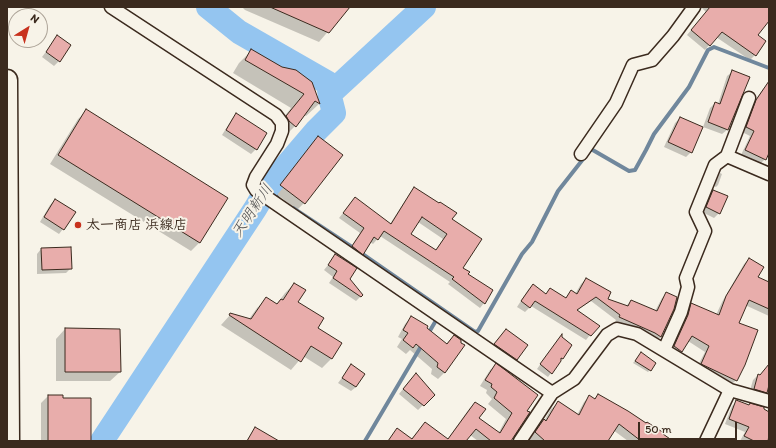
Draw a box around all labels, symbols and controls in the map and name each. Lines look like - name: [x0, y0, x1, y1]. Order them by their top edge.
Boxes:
- north arrow: [8, 8, 48, 48]
- text: N: [28, 11, 42, 26]
- water label: 天明新川: [229, 181, 277, 241]
- place label: 太一商店 浜線店: [86, 217, 187, 233]
- marker: 太一商店 浜線店: [73, 220, 83, 230]
- scale bar: [640, 414, 739, 440]
- text: 50 m: [645, 422, 671, 436]

